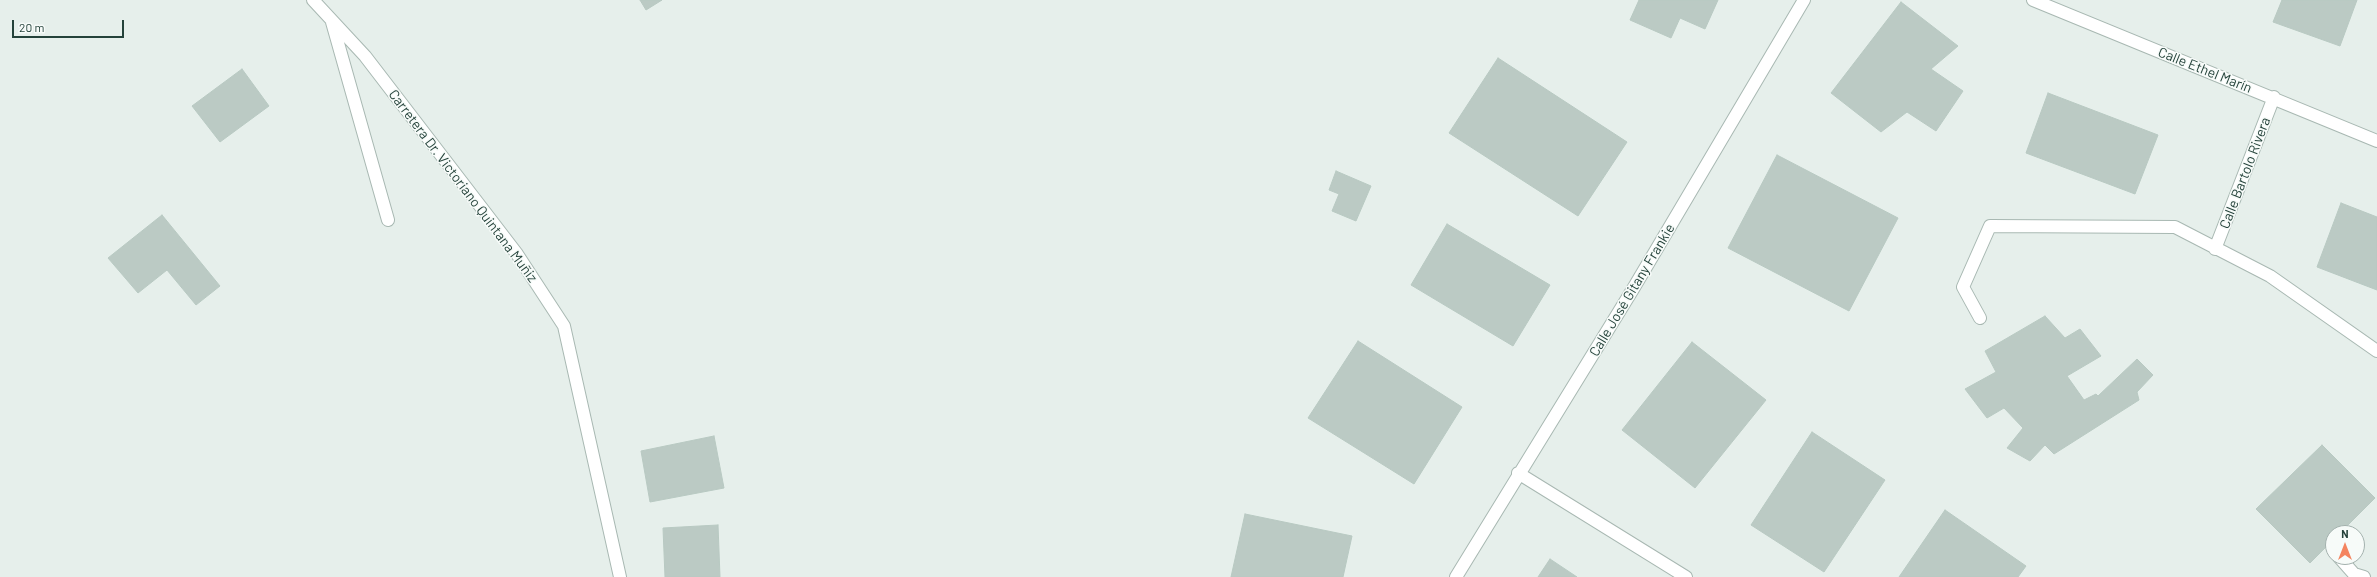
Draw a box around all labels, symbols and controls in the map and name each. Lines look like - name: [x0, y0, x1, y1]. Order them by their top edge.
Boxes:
- scale bar: [14, 12, 126, 38]
- text: 20 m: [19, 20, 45, 34]
- street label: Calle Ethel Marín: [2156, 44, 2254, 96]
- street label: Carretera Dr. Victoriano Quintana Muñiz: [385, 86, 541, 286]
- street label: Calle Bartolo Rivera: [2216, 115, 2274, 231]
- street label: Calle José Gitany Frankie: [1586, 221, 1678, 359]
- north arrow: [2325, 525, 2365, 565]
- text: N: [2341, 527, 2349, 540]

